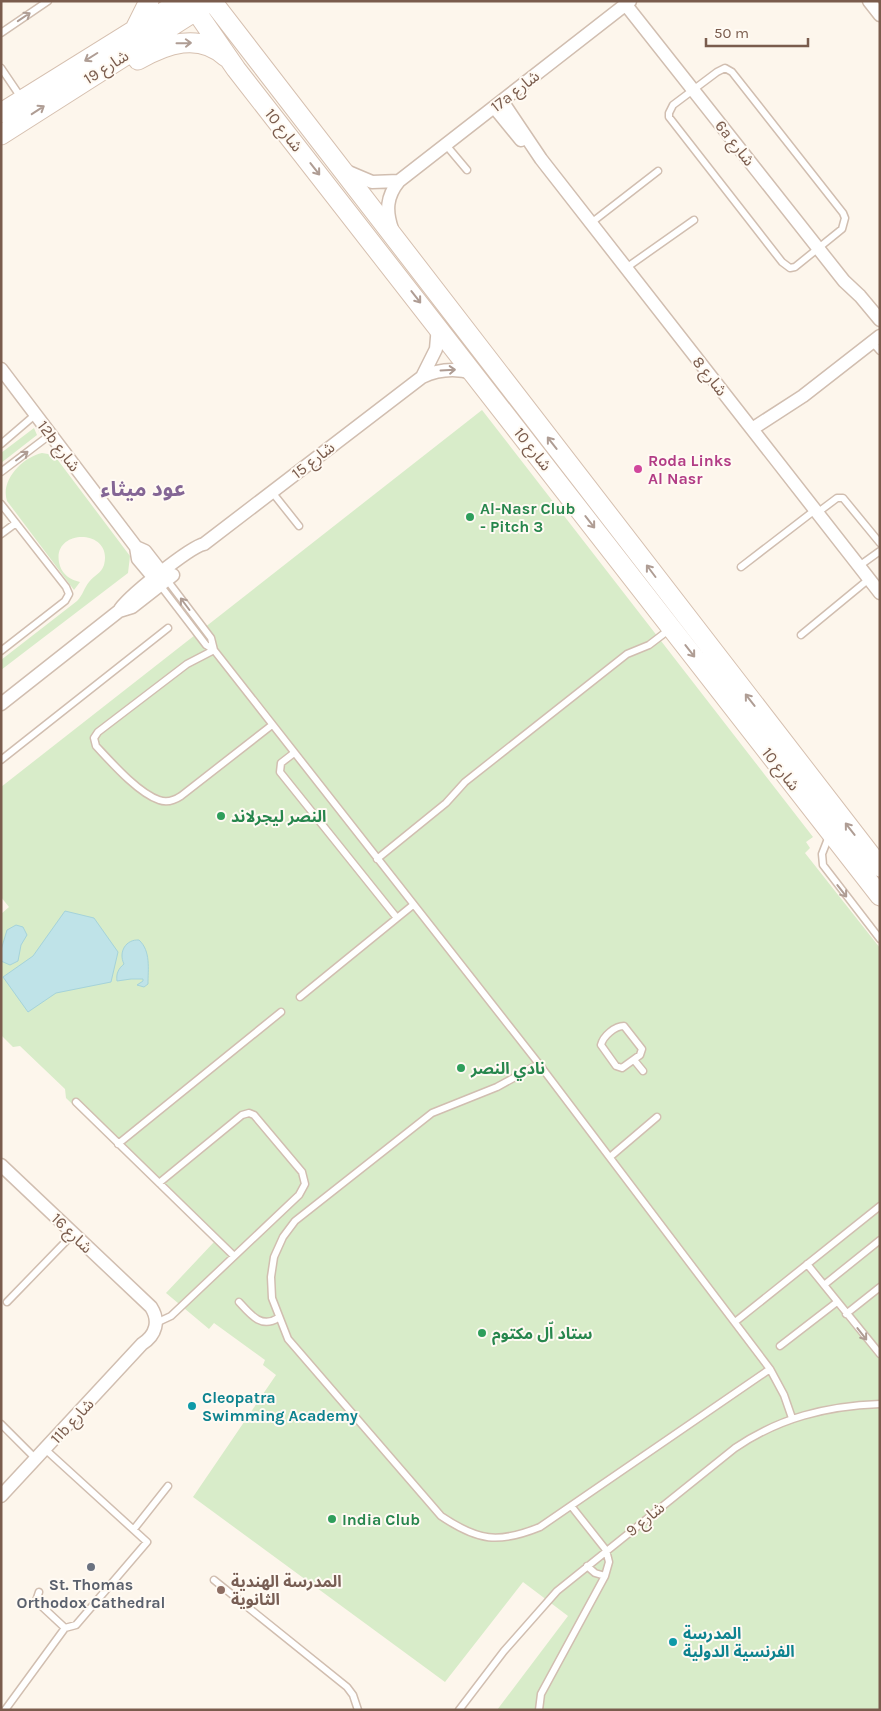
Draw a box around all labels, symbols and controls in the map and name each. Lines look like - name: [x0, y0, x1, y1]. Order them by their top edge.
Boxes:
- one-way arrow: [17, 12, 31, 22]
- scale bar: [706, 15, 808, 47]
- text: 50 m: [714, 24, 749, 42]
- one-way arrow: [176, 38, 192, 48]
- street label: شارع 19: [80, 46, 134, 91]
- one-way arrow: [85, 53, 99, 63]
- street label: 17a شارع: [487, 66, 545, 118]
- one-way arrow: [31, 105, 45, 115]
- street label: شارع 10: [259, 105, 307, 157]
- street label: 6a شارع: [709, 116, 759, 172]
- one-way arrow: [310, 163, 321, 176]
- one-way arrow: [410, 290, 421, 303]
- street label: شارع 8: [686, 352, 731, 401]
- one-way arrow: [439, 365, 455, 375]
- street label: 12b شارع: [31, 417, 84, 477]
- street label: شارع 10: [508, 424, 556, 476]
- one-way arrow: [547, 436, 557, 450]
- street label: شارع 15: [288, 437, 340, 485]
- one-way arrow: [15, 451, 29, 461]
- place label: Roda Links Al Nasr: [648, 451, 732, 488]
- marker: Roda Links Al Nasr: [632, 463, 644, 475]
- district label: عود ميثاء: [101, 477, 185, 501]
- place label: Al-Nasr Club - Pitch 3: [480, 499, 575, 536]
- marker: Al-Nasr Club - Pitch 3: [464, 511, 476, 523]
- one-way arrow: [585, 516, 596, 529]
- one-way arrow: [646, 565, 657, 578]
- one-way arrow: [180, 597, 190, 611]
- one-way arrow: [684, 644, 695, 657]
- one-way arrow: [745, 694, 756, 707]
- street label: شارع 10: [756, 744, 804, 796]
- place label: النصر ليجرلاند: [231, 807, 326, 826]
- marker: النصر ليجرلاند: [215, 810, 227, 822]
- one-way arrow: [845, 822, 855, 836]
- one-way arrow: [837, 884, 847, 898]
- place label: نادي النصر: [470, 1059, 545, 1081]
- marker: نادي النصر: [455, 1062, 467, 1074]
- street label: شارع 16: [46, 1209, 96, 1259]
- place label: ستاد اّل مكتوم: [492, 1321, 593, 1345]
- marker: ستاد اّل مكتوم: [476, 1327, 488, 1339]
- one-way arrow: [857, 1328, 868, 1341]
- place label: Cleopatra Swimming Academy: [202, 1388, 358, 1425]
- street label: 11b شارع: [46, 1394, 100, 1450]
- marker: Cleopatra Swimming Academy: [186, 1400, 198, 1412]
- street label: شارع 9: [622, 1498, 670, 1543]
- place label: India Club: [342, 1510, 420, 1529]
- marker: India Club: [326, 1513, 338, 1525]
- marker: St. Thomas Orthodox Cathedral: [85, 1561, 97, 1573]
- place label: المدرسة الهندية الثانوية: [231, 1572, 342, 1609]
- place label: St. Thomas Orthodox Cathedral: [17, 1575, 165, 1612]
- marker: المدرسة الهندية الثانوية: [215, 1584, 227, 1596]
- place label: المدرسة الفرنسية الدولية: [683, 1624, 795, 1661]
- marker: المدرسة الفرنسية الدولية: [667, 1636, 679, 1648]

